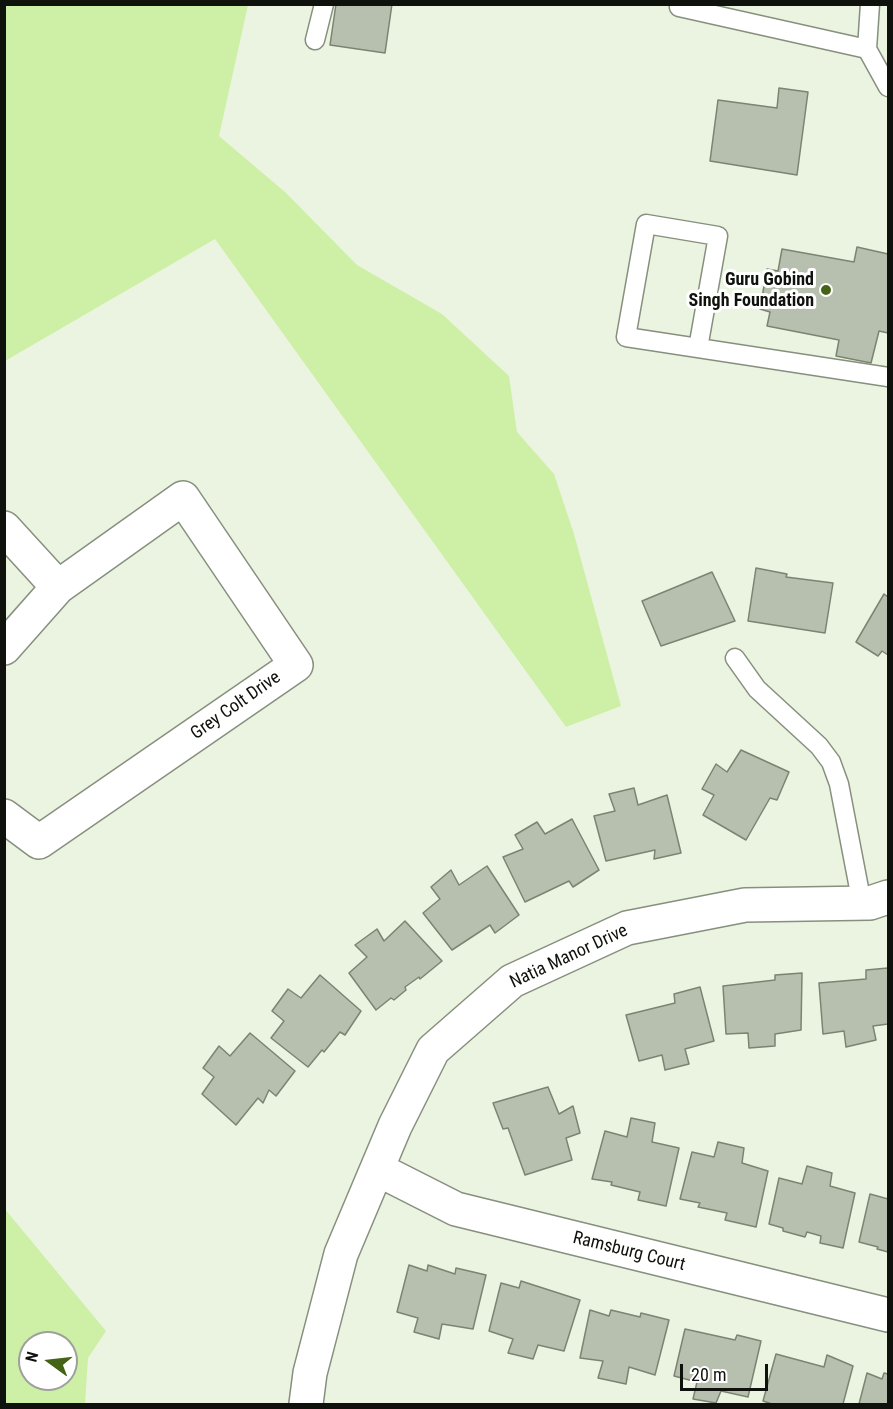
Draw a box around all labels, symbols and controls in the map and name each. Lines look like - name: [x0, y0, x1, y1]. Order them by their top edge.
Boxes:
- place label: Guru Gobind Singh Foundation: [689, 269, 814, 312]
- marker: Guru Gobind Singh Foundation: [819, 283, 833, 297]
- street label: Grey Colt Drive: [187, 667, 285, 745]
- street label: Natia Manor Drive: [507, 920, 631, 994]
- street label: Ramsburg Court: [571, 1228, 687, 1276]
- north arrow: [18, 1331, 78, 1391]
- text: N: [22, 1350, 43, 1364]
- scale bar: [683, 1352, 772, 1390]
- text: 20 m: [691, 1364, 726, 1385]

